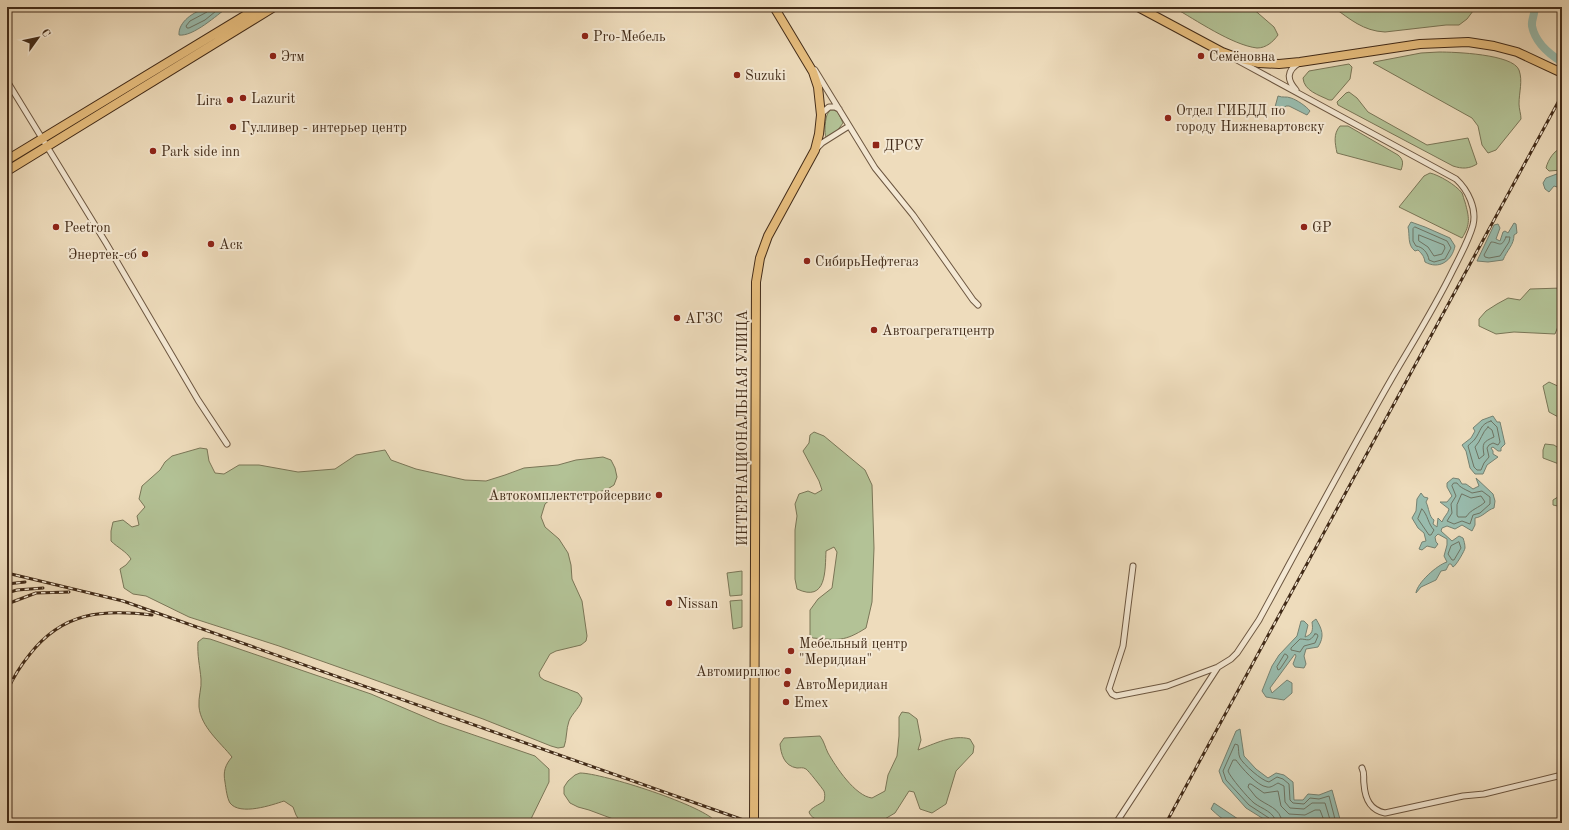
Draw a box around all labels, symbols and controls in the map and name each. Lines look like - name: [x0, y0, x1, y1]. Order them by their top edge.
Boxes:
- north arrow: [18, 18, 58, 58]
- text: С: [39, 27, 52, 39]
- place label: Pro-Мебель: [593, 30, 666, 44]
- marker: Pro-Мебель: [580, 31, 590, 41]
- place label: Этм: [281, 50, 305, 64]
- place label: Семёновна: [1209, 50, 1275, 64]
- marker: Этм: [268, 51, 278, 61]
- marker: Семёновна: [1196, 51, 1206, 61]
- place label: Suzuki: [745, 69, 786, 83]
- marker: Suzuki: [732, 70, 742, 80]
- place label: Lazurit: [251, 92, 295, 106]
- marker: Lazurit: [238, 93, 248, 103]
- place label: Lira: [196, 94, 222, 108]
- marker: Lira: [225, 95, 235, 105]
- place label: Отдел ГИБДД по городу Нижневартовску: [1176, 104, 1325, 134]
- marker: Отдел ГИБДД по городу Нижневартовску: [1163, 113, 1173, 123]
- place label: Гулливер - интерьер центр: [241, 121, 407, 135]
- marker: Гулливер - интерьер центр: [228, 122, 238, 132]
- place label: ДРСУ: [884, 139, 924, 153]
- marker: ДРСУ: [871, 140, 881, 150]
- place label: Park side inn: [161, 145, 241, 159]
- marker: Park side inn: [148, 146, 158, 156]
- place label: Peetron: [64, 221, 111, 235]
- place label: GP: [1312, 221, 1332, 235]
- marker: Peetron: [51, 222, 61, 232]
- marker: GP: [1299, 222, 1309, 232]
- place label: Аск: [219, 238, 243, 252]
- marker: Аск: [206, 239, 216, 249]
- place label: Энертек-сб: [68, 248, 137, 262]
- marker: Энертек-сб: [140, 249, 150, 259]
- place label: СибирьНефтегаз: [815, 255, 919, 270]
- marker: СибирьНефтегаз: [802, 256, 812, 266]
- street label: ИНТЕРНАЦИОНАЛЬНАЯ УЛИЦА: [736, 310, 750, 546]
- place label: АГЗС: [685, 312, 723, 326]
- marker: АГЗС: [672, 313, 682, 323]
- place label: Автоагрегатцентр: [882, 324, 995, 338]
- marker: Автоагрегатцентр: [869, 325, 879, 335]
- place label: Автокомплектстройсервис: [489, 489, 651, 503]
- marker: Автокомплектстройсервис: [654, 490, 664, 500]
- place label: Nissan: [677, 597, 719, 611]
- marker: Nissan: [664, 598, 674, 608]
- place label: Мебельный центр "Меридиан": [799, 637, 907, 667]
- marker: Мебельный центр "Меридиан": [786, 646, 796, 656]
- place label: Автомирплюс: [696, 665, 780, 679]
- marker: Автомирплюс: [783, 666, 793, 676]
- place label: АвтоМеридиан: [795, 678, 888, 692]
- marker: АвтоМеридиан: [782, 679, 792, 689]
- place label: Emex: [794, 696, 829, 710]
- marker: Emex: [781, 697, 791, 707]

